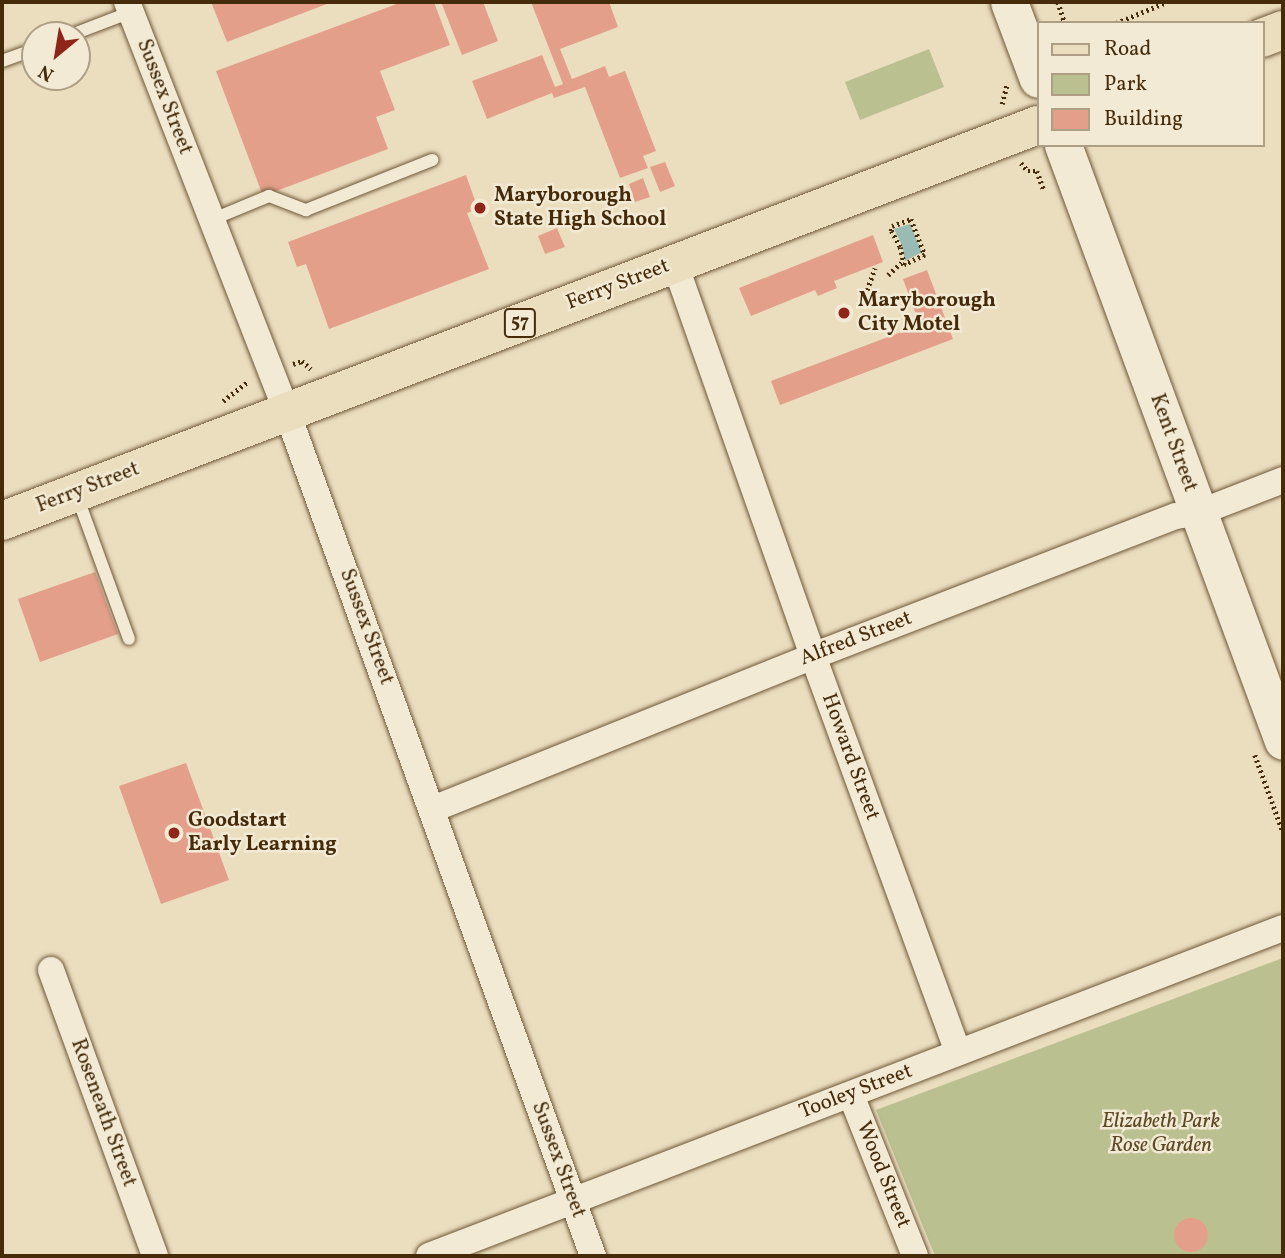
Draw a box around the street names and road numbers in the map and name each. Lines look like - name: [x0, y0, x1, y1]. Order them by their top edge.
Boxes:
- street label: Sussex Street: [130, 36, 198, 158]
- street label: Ferry Street: [563, 254, 673, 316]
- road number: 57: [503, 308, 538, 338]
- street label: Kent Street: [1144, 391, 1202, 495]
- street label: Ferry Street: [33, 457, 143, 519]
- street label: Sussex Street: [333, 566, 399, 688]
- street label: Alfred Street: [796, 606, 916, 672]
- street label: Howard Street: [815, 690, 885, 824]
- street label: Roseneath Street: [65, 1035, 141, 1191]
- street label: Tooley Street: [796, 1059, 916, 1125]
- street label: Sussex Street: [525, 1099, 591, 1221]
- street label: Wood Street: [850, 1118, 916, 1232]

